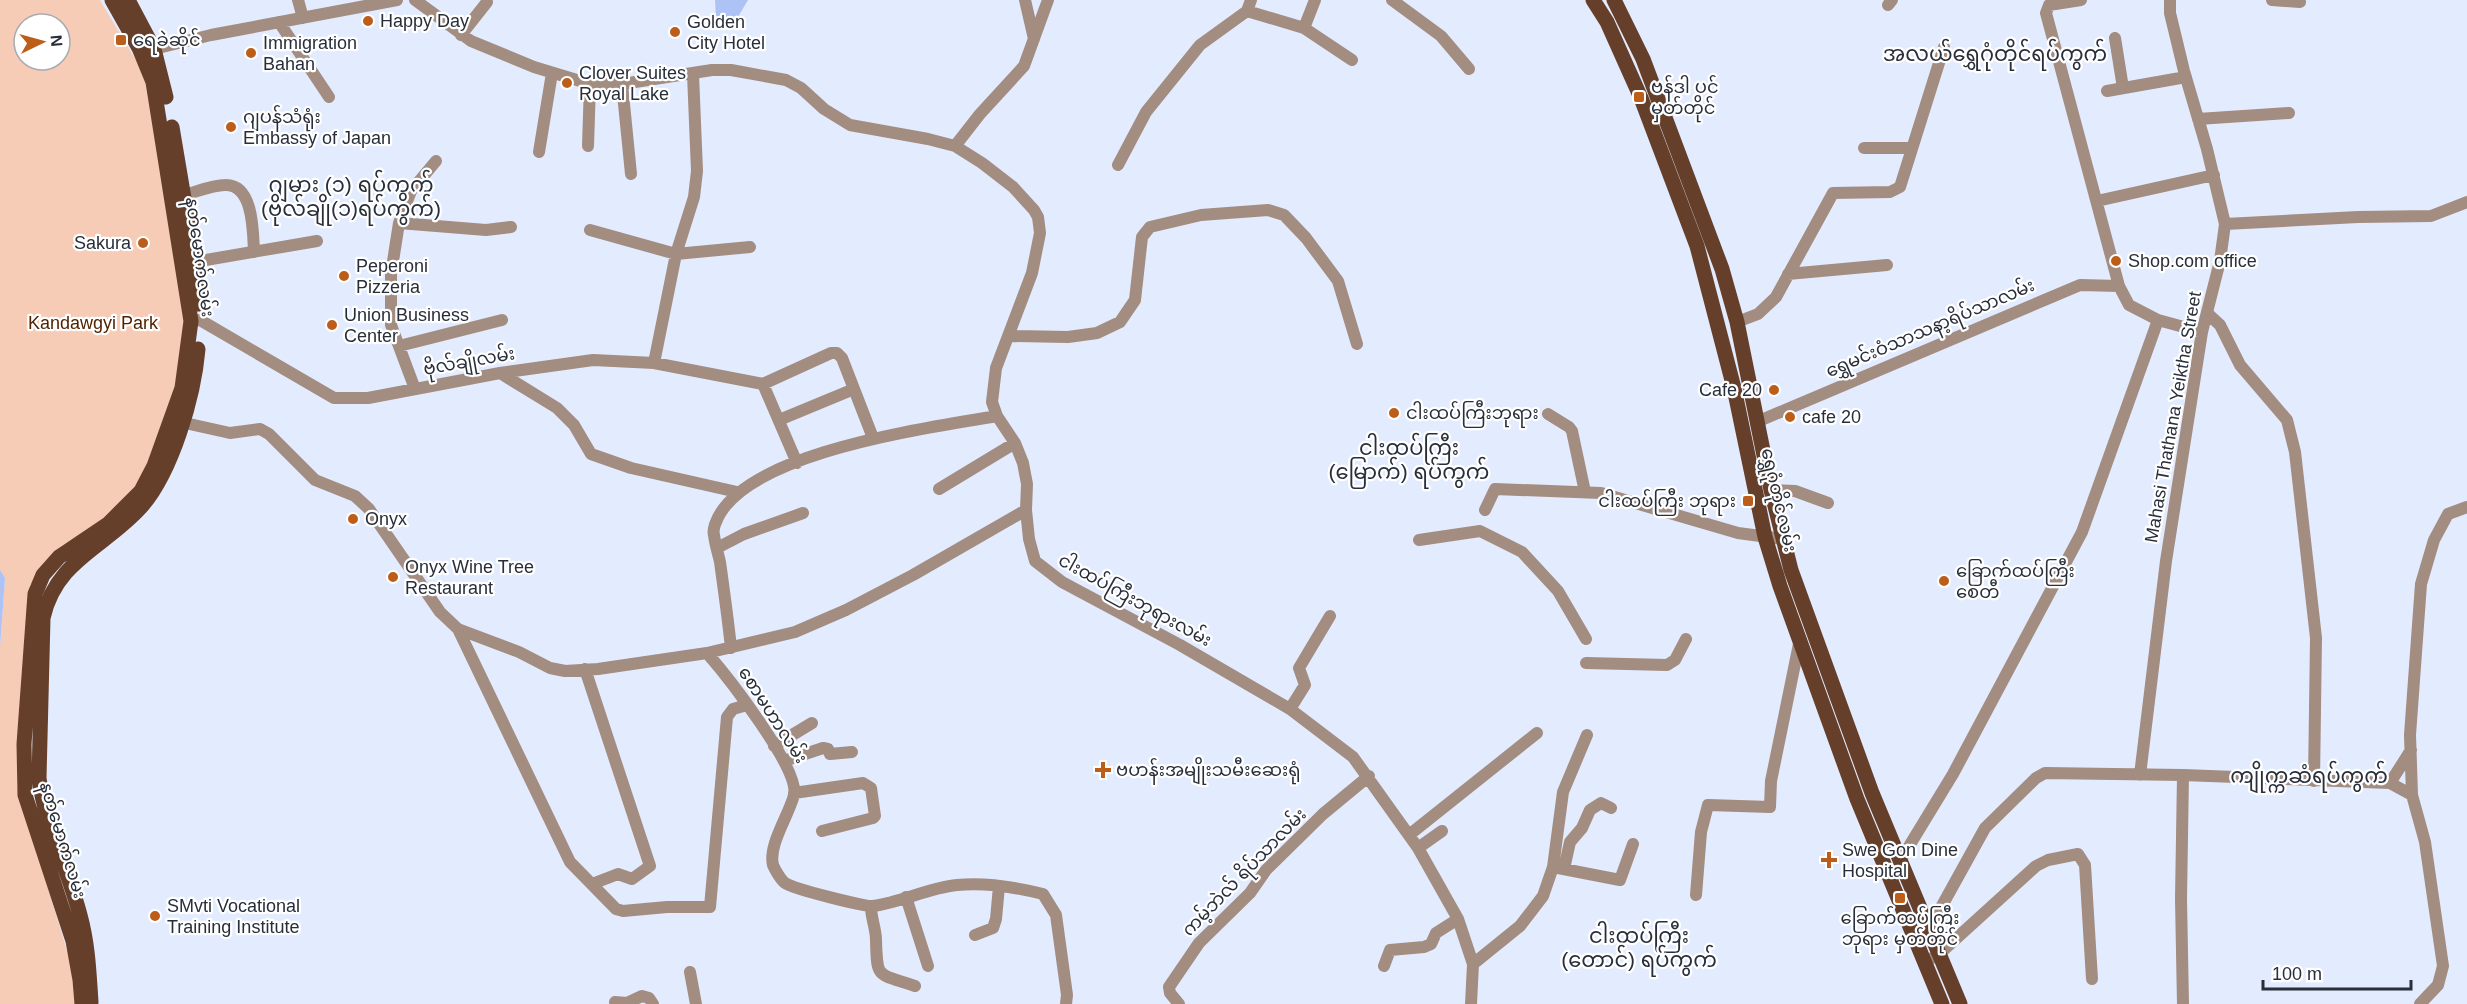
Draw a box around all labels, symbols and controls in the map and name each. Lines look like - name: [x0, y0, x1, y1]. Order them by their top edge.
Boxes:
- place label: Happy Day: [380, 11, 469, 31]
- north arrow: [12, 12, 72, 72]
- place label: Golden City Hotel: [687, 12, 765, 53]
- marker: Happy Day: [361, 14, 375, 28]
- marker: Golden City Hotel: [668, 25, 682, 39]
- place label: ရေခဲဆိုင်: [133, 26, 201, 55]
- marker: ရေခဲဆိုင်: [114, 33, 128, 47]
- place label: Immigration Bahan: [263, 33, 357, 74]
- text: N: [47, 34, 65, 47]
- district label: အလယ်ရွှေဂုံတိုင်ရပ်ကွက်: [1883, 38, 2107, 71]
- marker: Immigration Bahan: [244, 46, 258, 60]
- place label: Clover Suites Royal Lake: [579, 63, 686, 104]
- place label: ဗန်ဒါ ပင် မှတ်တိုင်: [1651, 74, 1719, 123]
- marker: Clover Suites Royal Lake: [560, 76, 574, 90]
- marker: ဗန်ဒါ ပင် မှတ်တိုင်: [1632, 90, 1646, 104]
- place label: ဂျပန်သံရုံး Embassy of Japan: [243, 104, 391, 148]
- marker: ဂျပန်သံရုံး Embassy of Japan: [224, 120, 238, 134]
- district label: ဂျမား (၁) ရပ်ကွက် (ဗိုလ်ချို(၁)ရပ်ကွက်): [261, 169, 441, 227]
- street label: နတ်မောက်လမ်း: [177, 195, 221, 319]
- place label: Sakura: [74, 233, 132, 253]
- marker: Sakura: [136, 236, 150, 250]
- place label: Shop.com office: [2128, 251, 2257, 271]
- marker: Shop.com office: [2109, 254, 2123, 268]
- place label: Peperoni Pizzeria: [356, 256, 428, 297]
- marker: Peperoni Pizzeria: [337, 269, 351, 283]
- street label: ရွှေမင်းဝံသာသနာ့ရိပ်သာလမ်း: [1821, 271, 2039, 386]
- street label: Mahasi Thathana Yeiktha Street: [2141, 290, 2205, 544]
- place label: Union Business Center: [344, 305, 469, 346]
- park label: Kandawgyi Park: [28, 313, 159, 333]
- marker: Union Business Center: [325, 318, 339, 332]
- street label: ဗိုလ်ချိုလမ်း: [421, 339, 517, 384]
- place label: Cafe 20: [1699, 380, 1762, 400]
- marker: Cafe 20: [1767, 383, 1781, 397]
- place label: ငါးထပ်ကြီးဘုရား: [1406, 399, 1539, 428]
- marker: ငါးထပ်ကြီးဘုရား: [1387, 406, 1401, 420]
- place label: cafe 20: [1802, 407, 1861, 427]
- marker: cafe 20: [1783, 410, 1797, 424]
- district label: ငါးထပ်ကြီး (မြောက်) ရပ်ကွက်: [1329, 432, 1489, 489]
- street label: ရွှေဂုံတိုင်လမ်း: [1752, 445, 1805, 555]
- place label: ငါးထပ်ကြီး ဘုရား: [1598, 487, 1736, 516]
- marker: ငါးထပ်ကြီး ဘုရား: [1741, 494, 1755, 508]
- place label: Onyx: [365, 509, 407, 529]
- marker: Onyx: [346, 512, 360, 526]
- street label: ငါးထပ်ကြီးဘုရားလမ်း: [1053, 546, 1217, 655]
- place label: Onyx Wine Tree Restaurant: [405, 557, 534, 598]
- place label: ခြောက်ထပ်ကြီး စေတီ: [1956, 557, 2075, 602]
- marker: Onyx Wine Tree Restaurant: [386, 570, 400, 584]
- marker: ခြောက်ထပ်ကြီး စေတီ: [1937, 574, 1951, 588]
- street label: စောမဟာလမ်း: [734, 661, 814, 767]
- place label: ဗဟန်းအမျိုးသမီးဆေးရုံ: [1116, 756, 1300, 785]
- district label: ကျိုက္ကဆံရပ်ကွက်: [2230, 760, 2388, 794]
- marker: ဗဟန်းအမျိုးသမီးဆေးရုံ: [1094, 761, 1112, 779]
- street label: နတ်မောက်လမ်း: [31, 778, 93, 902]
- street label: ကမ့်ဘဲလ် ရိပ်သာလမ်း: [1175, 801, 1314, 943]
- place label: Swe Gon Dine Hospital: [1842, 840, 1958, 881]
- marker: Swe Gon Dine Hospital: [1820, 851, 1838, 869]
- marker: ခြောက်ထပ်ကြီး ဘုရား မှတ်တိုင်: [1893, 891, 1907, 905]
- place label: SMvti Vocational Training Institute: [167, 896, 300, 937]
- place label: ခြောက်ထပ်ကြီး ဘုရား မှတ်တိုင်: [1841, 904, 1959, 954]
- marker: SMvti Vocational Training Institute: [148, 909, 162, 923]
- district label: ငါးထပ်ကြီး (တောင်) ရပ်ကွက်: [1561, 920, 1717, 977]
- scale bar: [2263, 953, 2412, 991]
- text: 100 m: [2272, 964, 2322, 984]

